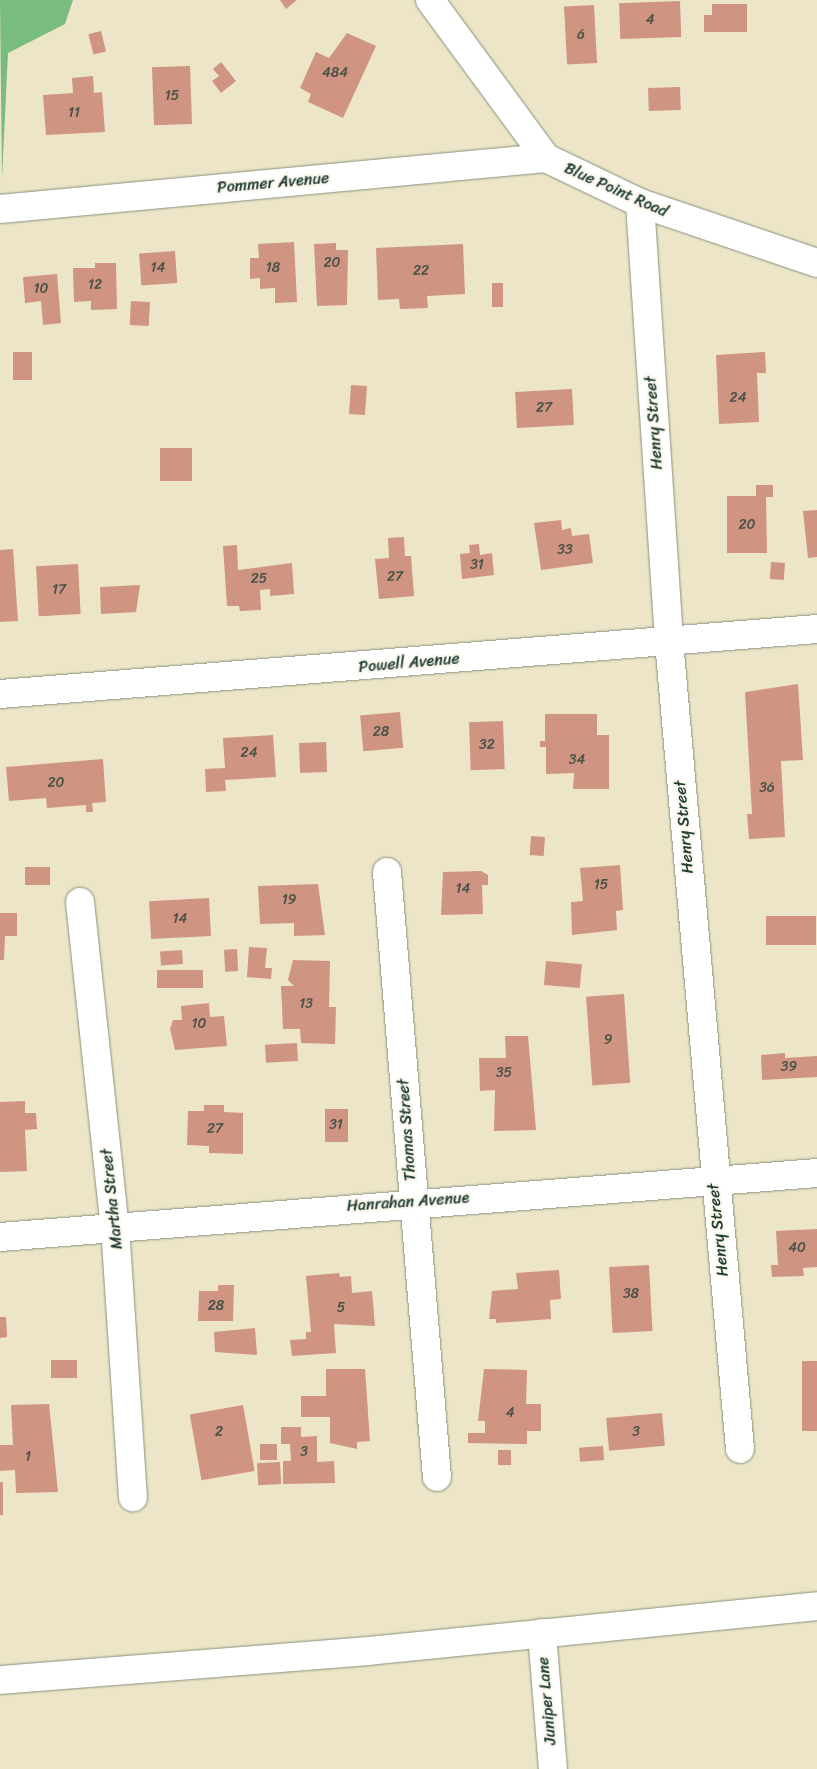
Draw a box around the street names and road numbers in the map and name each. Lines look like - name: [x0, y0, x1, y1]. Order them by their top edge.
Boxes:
- street label: Blue Point Road: [561, 158, 671, 222]
- street label: Pommer Avenue: [216, 169, 330, 197]
- street label: Henry Street: [641, 376, 667, 470]
- street label: Powell Avenue: [358, 649, 460, 677]
- street label: Henry Street: [670, 780, 698, 874]
- street label: Thomas Street: [394, 1078, 420, 1182]
- street label: Martha Street: [97, 1147, 127, 1251]
- street label: Henry Street: [704, 1182, 732, 1278]
- street label: Hanrahan Avenue: [346, 1188, 470, 1216]
- street label: Juniper Lane: [534, 1656, 560, 1746]

